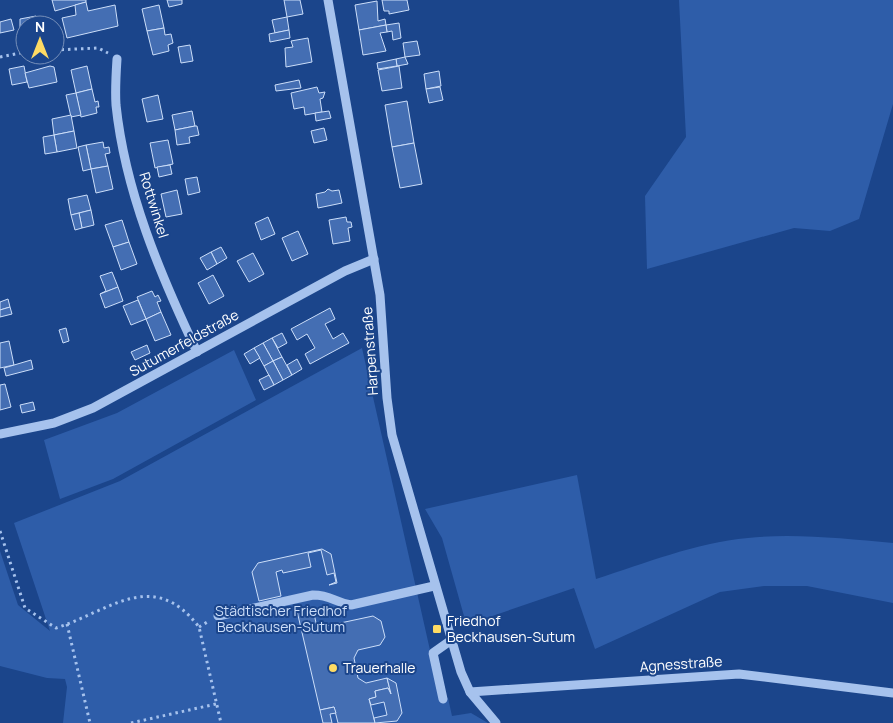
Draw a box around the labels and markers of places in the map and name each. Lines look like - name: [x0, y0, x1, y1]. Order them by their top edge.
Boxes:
- place label: Friedhof Beckhausen-Sutum: [447, 611, 575, 646]
- marker: Friedhof Beckhausen-Sutum: [431, 623, 443, 635]
- place label: Trauerhalle: [343, 658, 416, 677]
- marker: Trauerhalle: [327, 662, 339, 674]

